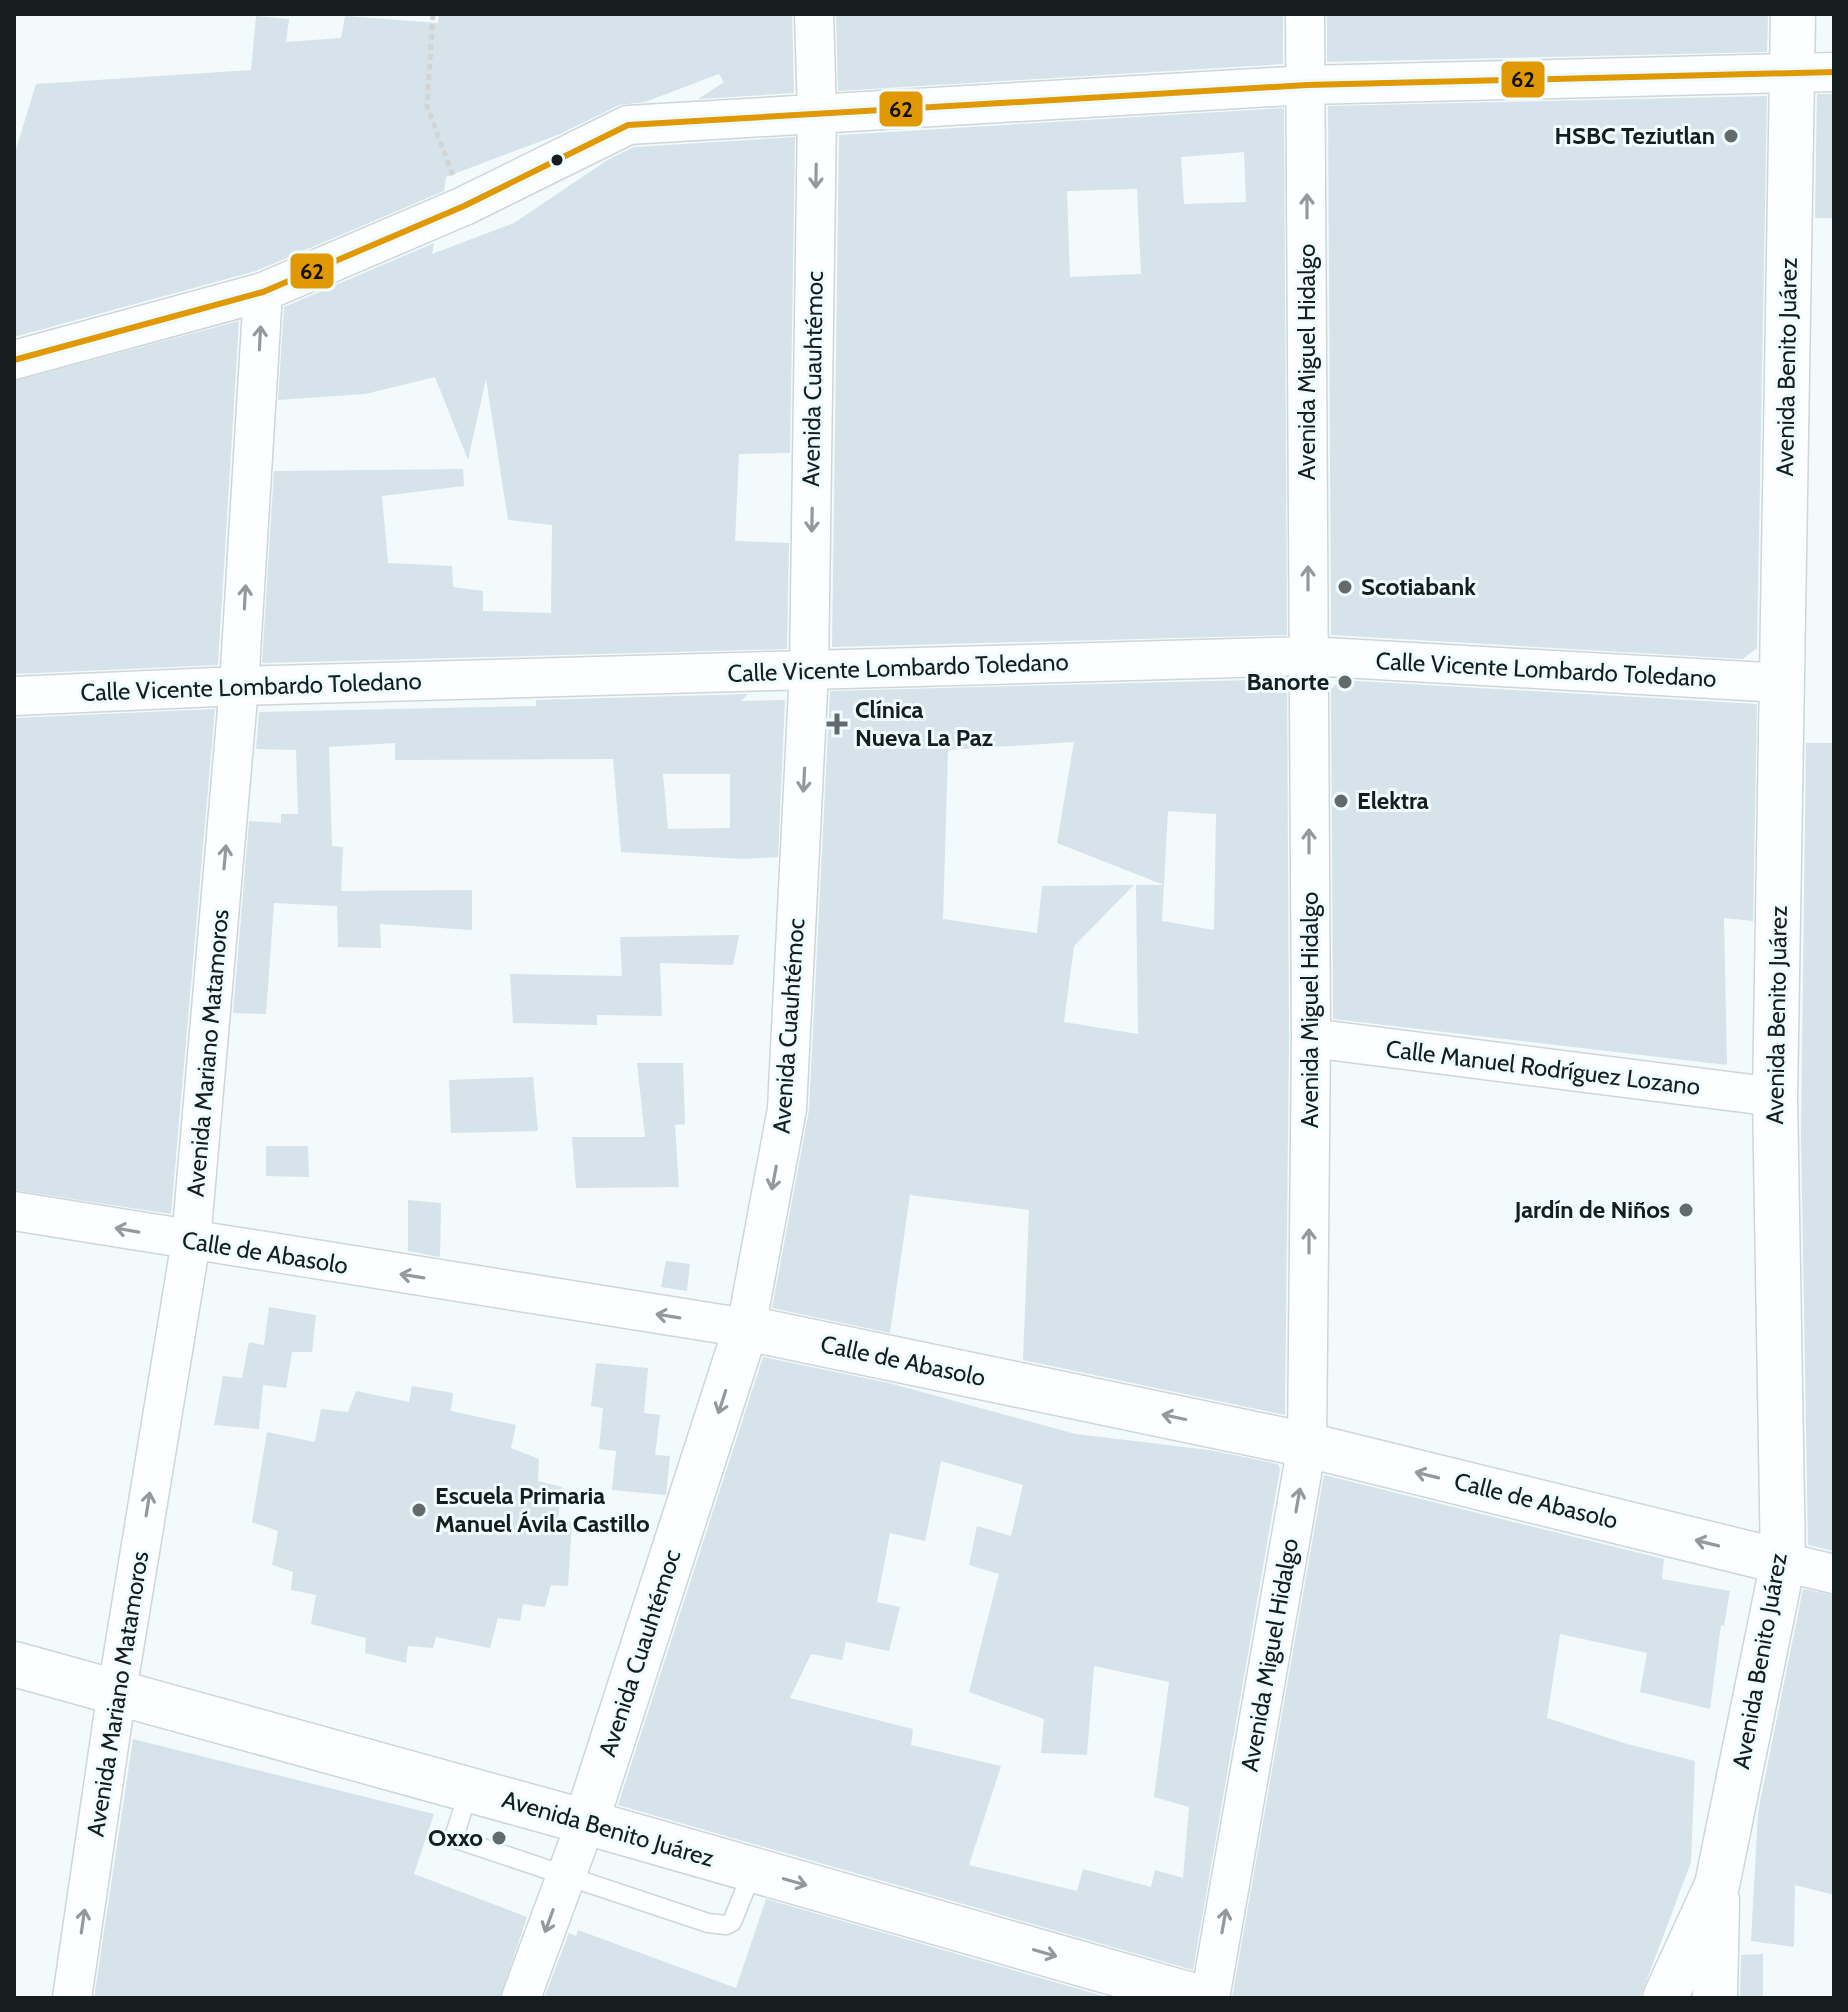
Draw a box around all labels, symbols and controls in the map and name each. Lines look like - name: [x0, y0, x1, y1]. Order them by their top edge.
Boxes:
- line badge: 62: [1500, 60, 1546, 99]
- text: 62: [1511, 66, 1535, 93]
- line badge: 62: [878, 90, 924, 128]
- text: 62: [889, 96, 913, 123]
- place label: HSBC Teziutlan: [1555, 121, 1715, 150]
- marker: HSBC Teziutlan: [1722, 127, 1740, 145]
- unlabelled marker: [549, 152, 565, 168]
- one-way arrow: [809, 162, 824, 189]
- one-way arrow: [1299, 193, 1315, 220]
- street label: Avenida Miguel Hidalgo: [1292, 244, 1321, 480]
- line badge: 62: [289, 252, 335, 290]
- street label: Avenida Benito Juárez: [1770, 257, 1803, 477]
- text: 62: [300, 258, 324, 285]
- street label: Avenida Cuauhtémoc: [796, 271, 829, 487]
- one-way arrow: [253, 325, 268, 352]
- one-way arrow: [804, 506, 819, 533]
- one-way arrow: [1300, 565, 1316, 592]
- place label: Scotiabank: [1361, 572, 1476, 601]
- marker: Scotiabank: [1336, 578, 1354, 596]
- one-way arrow: [237, 584, 252, 611]
- street label: Calle Vicente Lombardo Toledano: [1375, 646, 1717, 693]
- street label: Calle Vicente Lombardo Toledano: [727, 647, 1069, 688]
- street label: Calle Vicente Lombardo Toledano: [80, 666, 422, 707]
- place label: Banorte: [1247, 667, 1329, 696]
- marker: Banorte: [1336, 673, 1354, 691]
- place label: Clínica Nueva La Paz: [855, 695, 993, 752]
- marker: Clínica Nueva La Paz: [826, 713, 848, 735]
- one-way arrow: [796, 766, 811, 793]
- place label: Elektra: [1357, 786, 1429, 815]
- marker: Elektra: [1332, 792, 1350, 810]
- one-way arrow: [1302, 828, 1317, 855]
- one-way arrow: [218, 844, 233, 870]
- street label: Avenida Miguel Hidalgo: [1295, 892, 1324, 1128]
- street label: Avenida Benito Juárez: [1760, 905, 1793, 1125]
- street label: Avenida Mariano Matamoros: [180, 908, 235, 1198]
- street label: Avenida Cuauhtémoc: [767, 917, 811, 1135]
- street label: Calle Manuel Rodríguez Lozano: [1384, 1034, 1702, 1101]
- one-way arrow: [765, 1165, 780, 1190]
- place label: Jardín de Niños: [1514, 1195, 1670, 1224]
- marker: Jardín de Niños: [1677, 1201, 1695, 1219]
- one-way arrow: [115, 1222, 140, 1237]
- street label: Calle de Abasolo: [180, 1225, 350, 1280]
- one-way arrow: [1301, 1228, 1317, 1255]
- one-way arrow: [399, 1268, 425, 1283]
- one-way arrow: [656, 1308, 682, 1323]
- street label: Calle de Abasolo: [818, 1329, 988, 1392]
- one-way arrow: [713, 1390, 728, 1415]
- one-way arrow: [1161, 1409, 1187, 1424]
- one-way arrow: [1415, 1466, 1441, 1481]
- street label: Calle de Abasolo: [1451, 1466, 1621, 1535]
- place label: Escuela Primaria Manuel Ávila Castillo: [435, 1481, 650, 1538]
- one-way arrow: [1291, 1487, 1306, 1513]
- one-way arrow: [141, 1491, 156, 1517]
- marker: Escuela Primaria Manuel Ávila Castillo: [410, 1501, 428, 1519]
- one-way arrow: [1694, 1535, 1720, 1550]
- street label: Avenida Miguel Hidalgo: [1235, 1536, 1304, 1774]
- street label: Avenida Cuauhtémoc: [592, 1546, 687, 1760]
- street label: Avenida Mariano Matamoros: [81, 1549, 154, 1839]
- street label: Avenida Benito Juárez: [1726, 1551, 1793, 1771]
- street label: Avenida Benito Juárez: [499, 1784, 717, 1873]
- place label: Oxxo: [428, 1823, 483, 1852]
- marker: Oxxo: [490, 1829, 508, 1847]
- one-way arrow: [782, 1875, 808, 1890]
- one-way arrow: [541, 1908, 555, 1933]
- one-way arrow: [77, 1909, 92, 1934]
- one-way arrow: [1217, 1909, 1232, 1934]
- one-way arrow: [1032, 1947, 1058, 1962]

